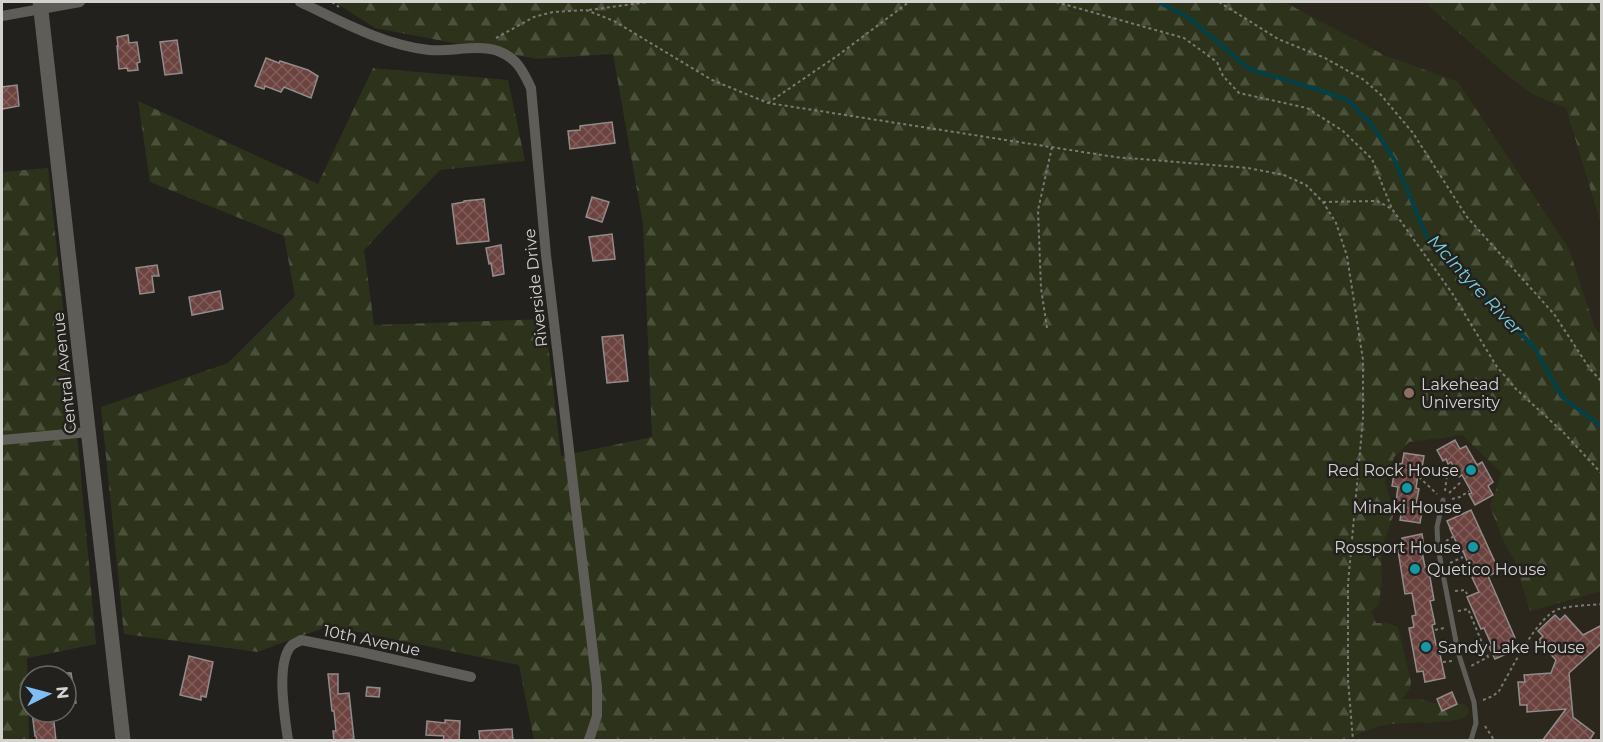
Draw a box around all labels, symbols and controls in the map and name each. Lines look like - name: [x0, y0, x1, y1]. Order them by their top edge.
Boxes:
- street label: Riverside Drive: [520, 228, 551, 348]
- water label: McIntyre River: [1423, 230, 1528, 340]
- street label: Central Avenue: [49, 311, 80, 435]
- place label: Lakehead University: [1421, 375, 1500, 412]
- marker: Lakehead University: [1402, 386, 1416, 400]
- place label: Red Rock House: [1327, 461, 1459, 480]
- marker: Red Rock House: [1464, 463, 1478, 477]
- marker: Minaki House: [1400, 481, 1414, 495]
- place label: Minaki House: [1352, 498, 1462, 517]
- place label: Rossport House: [1334, 538, 1461, 557]
- marker: Rossport House: [1466, 540, 1480, 554]
- place label: Quetico House: [1427, 560, 1546, 579]
- marker: Quetico House: [1408, 562, 1422, 576]
- street label: 10th Avenue: [322, 621, 422, 660]
- place label: Sandy Lake House: [1438, 638, 1585, 657]
- marker: Sandy Lake House: [1419, 640, 1433, 654]
- north arrow: [18, 664, 78, 724]
- text: N: [52, 685, 73, 700]

